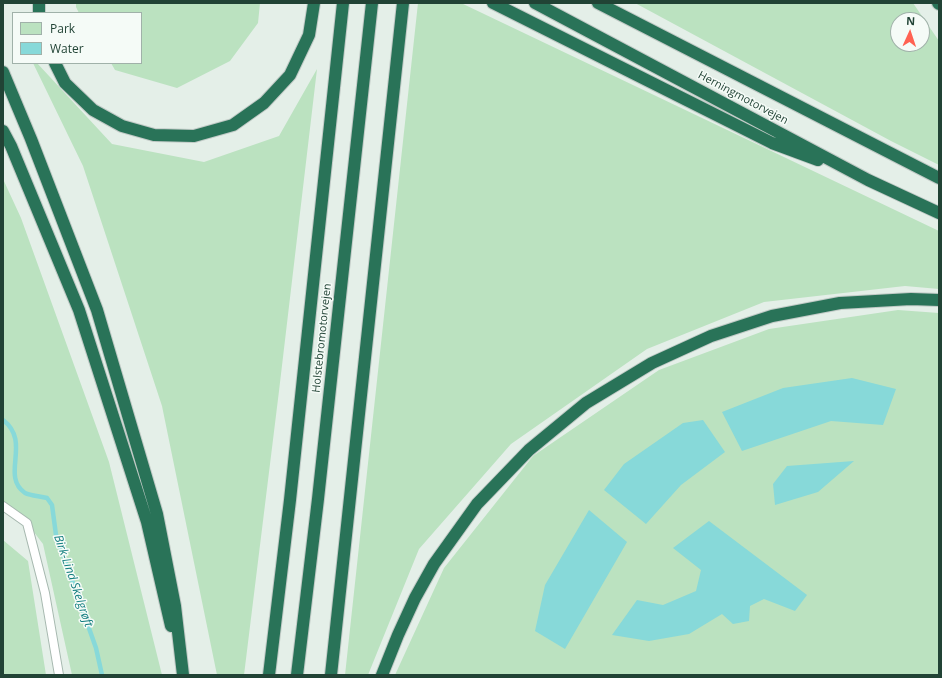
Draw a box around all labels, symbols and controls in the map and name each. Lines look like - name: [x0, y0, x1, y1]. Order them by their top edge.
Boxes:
- legend: [12, 12, 142, 64]
- north arrow: [890, 12, 930, 52]
- text: N: [906, 13, 915, 28]
- text: Park: [50, 20, 75, 37]
- text: Water: [50, 40, 84, 57]
- street label: Herningmotorvejen: [696, 69, 790, 127]
- street label: Holstebromotorvejen: [310, 283, 334, 393]
- water label: Birk-Lind Skelgrøft: [50, 533, 96, 629]

